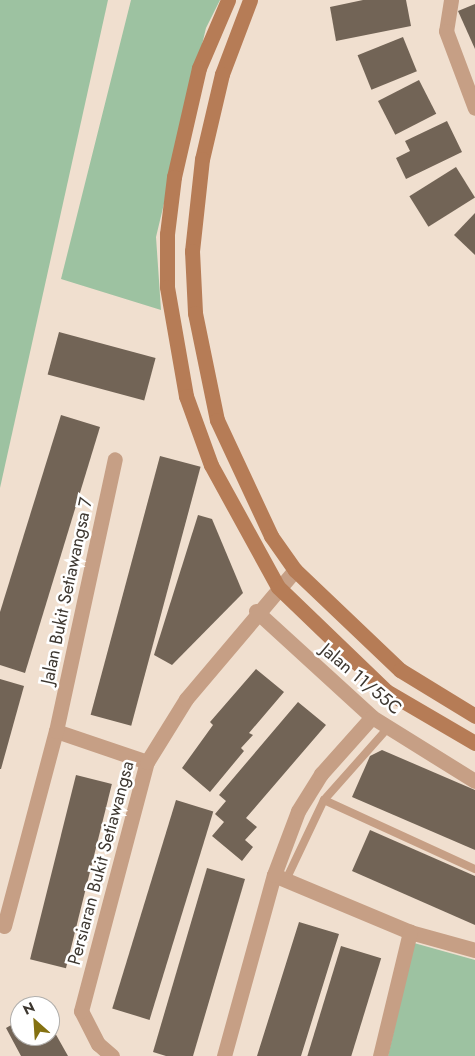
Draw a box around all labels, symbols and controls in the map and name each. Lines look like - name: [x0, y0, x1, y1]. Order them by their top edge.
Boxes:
- street label: Jalan Bukit Setiawangsa 7: [37, 496, 97, 686]
- street label: Jalan 11/55C: [316, 639, 406, 719]
- street label: Persiaran Bukit Setiawangsa: [63, 759, 139, 967]
- north arrow: [10, 996, 60, 1046]
- text: N: [19, 997, 38, 1020]

